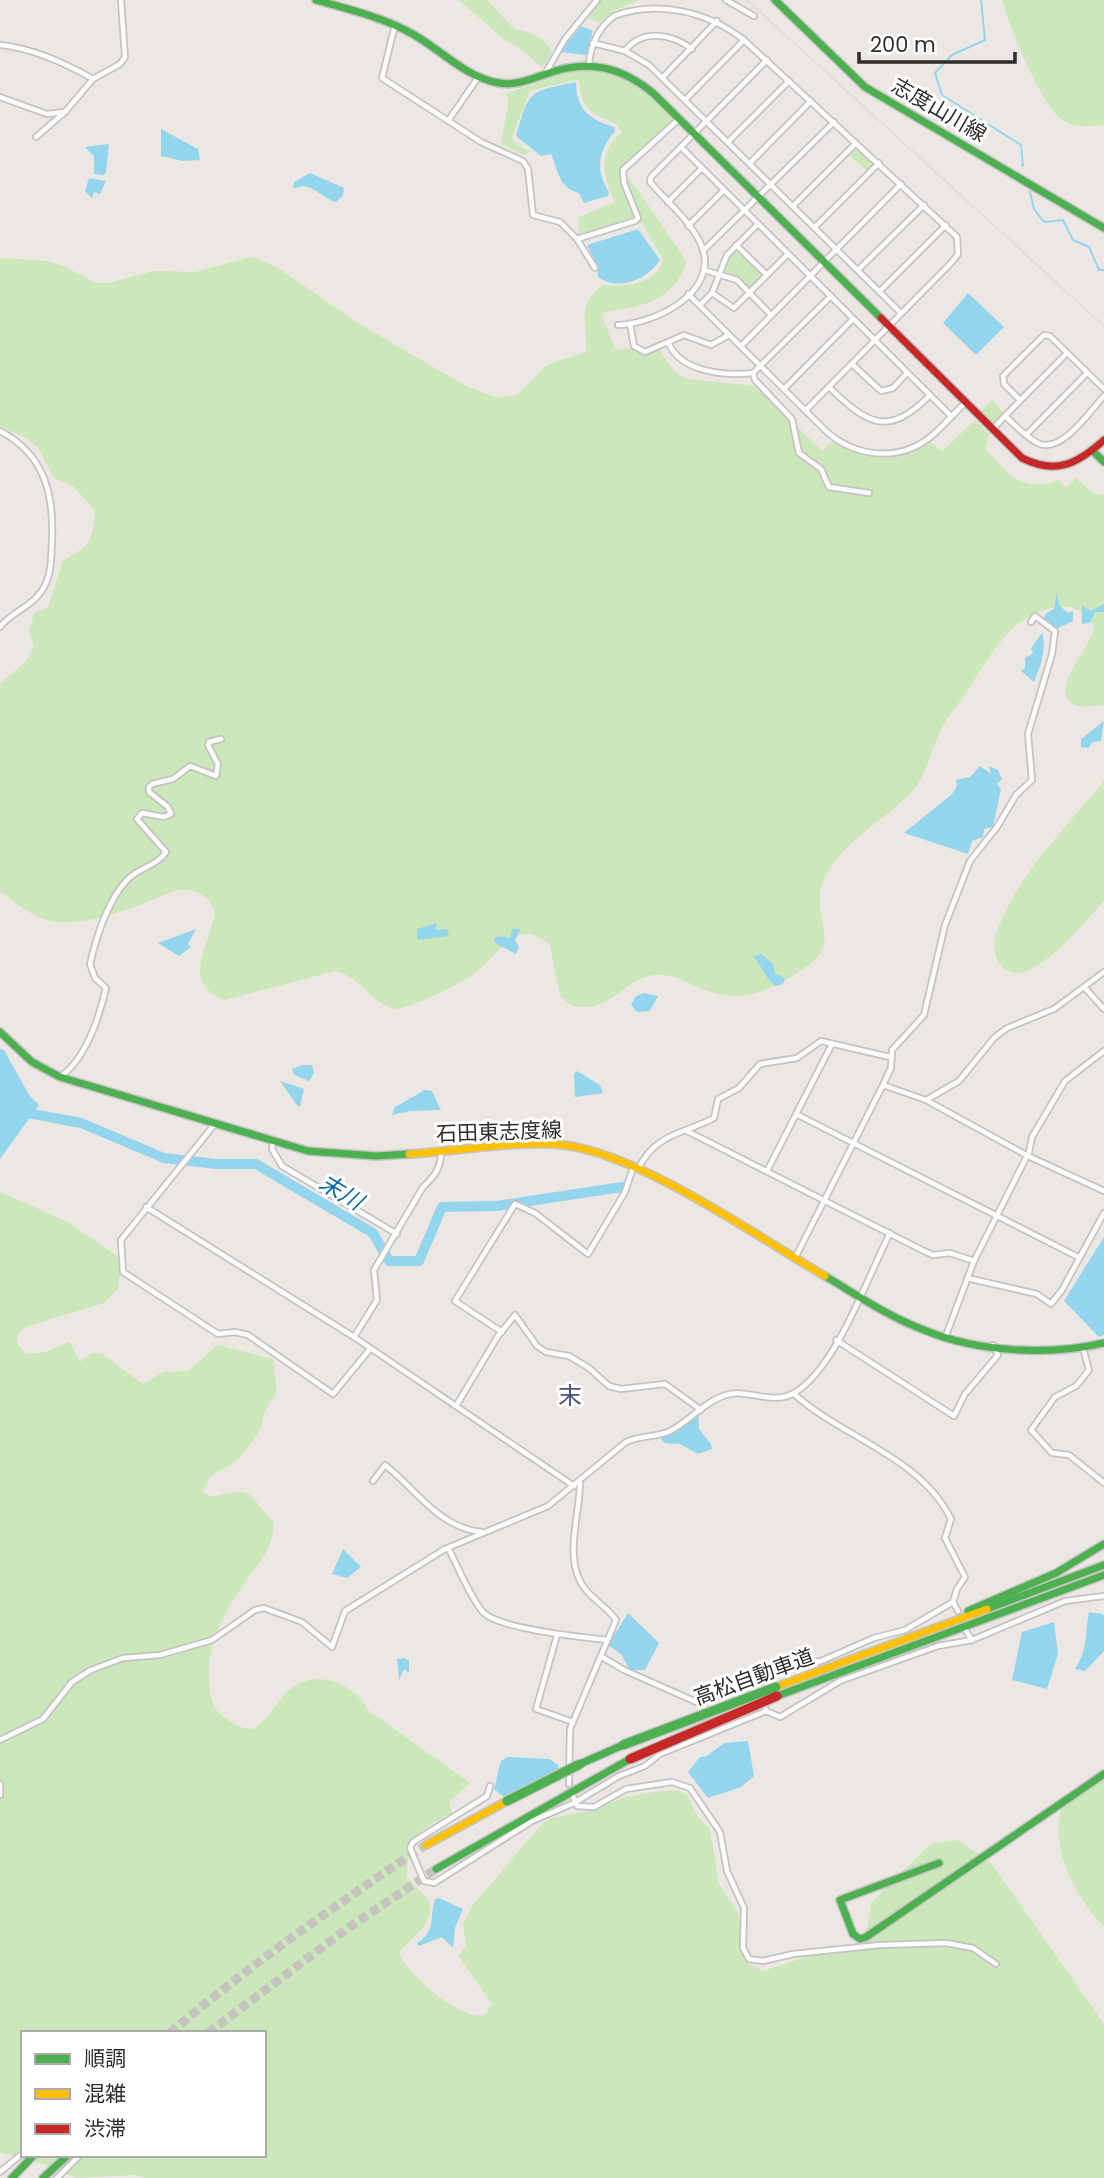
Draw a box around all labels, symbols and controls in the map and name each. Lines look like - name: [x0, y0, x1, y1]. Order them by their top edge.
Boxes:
- scale bar: [859, 21, 1015, 65]
- text: 200 m: [870, 30, 936, 59]
- street label: 志度山川線: [887, 71, 992, 148]
- street label: 石田東志度線: [436, 1115, 562, 1148]
- water label: 末川: [313, 1166, 372, 1219]
- district label: 末: [558, 1379, 582, 1412]
- street label: 高松自動車道: [690, 1641, 818, 1712]
- legend: [21, 2031, 266, 2157]
- text: 順調: [84, 2044, 126, 2073]
- text: 混雑: [84, 2079, 126, 2108]
- text: 渋滞: [84, 2114, 126, 2143]

